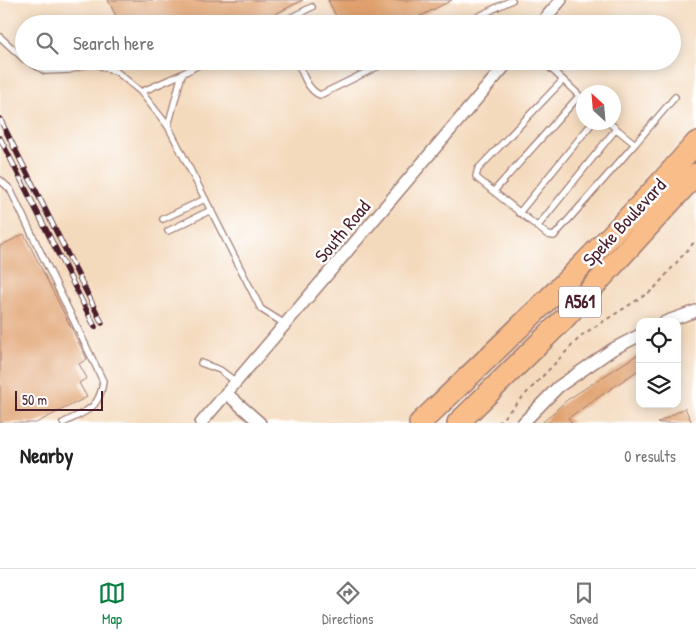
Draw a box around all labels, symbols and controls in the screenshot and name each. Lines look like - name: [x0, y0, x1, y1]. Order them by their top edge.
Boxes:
- search box: [15, 15, 681, 70]
- icon: search: [33, 29, 61, 57]
- text: Search here: [73, 30, 154, 56]
- north arrow: [576, 85, 621, 130]
- street label: Speke Boulevard: [576, 172, 672, 272]
- street label: South Road: [308, 194, 376, 268]
- road number: A561: [559, 286, 601, 318]
- map controls: [636, 318, 681, 408]
- button: locate: [636, 318, 681, 363]
- button: layers: [636, 363, 681, 408]
- scale bar: [15, 388, 102, 411]
- text: 50 m: [22, 390, 47, 409]
- text: Nearby: [20, 441, 73, 470]
- text: 0 results: [624, 445, 676, 467]
- tab: Map: [98, 579, 126, 628]
- tab: Directions: [322, 579, 373, 628]
- tab: Saved: [569, 579, 598, 628]

